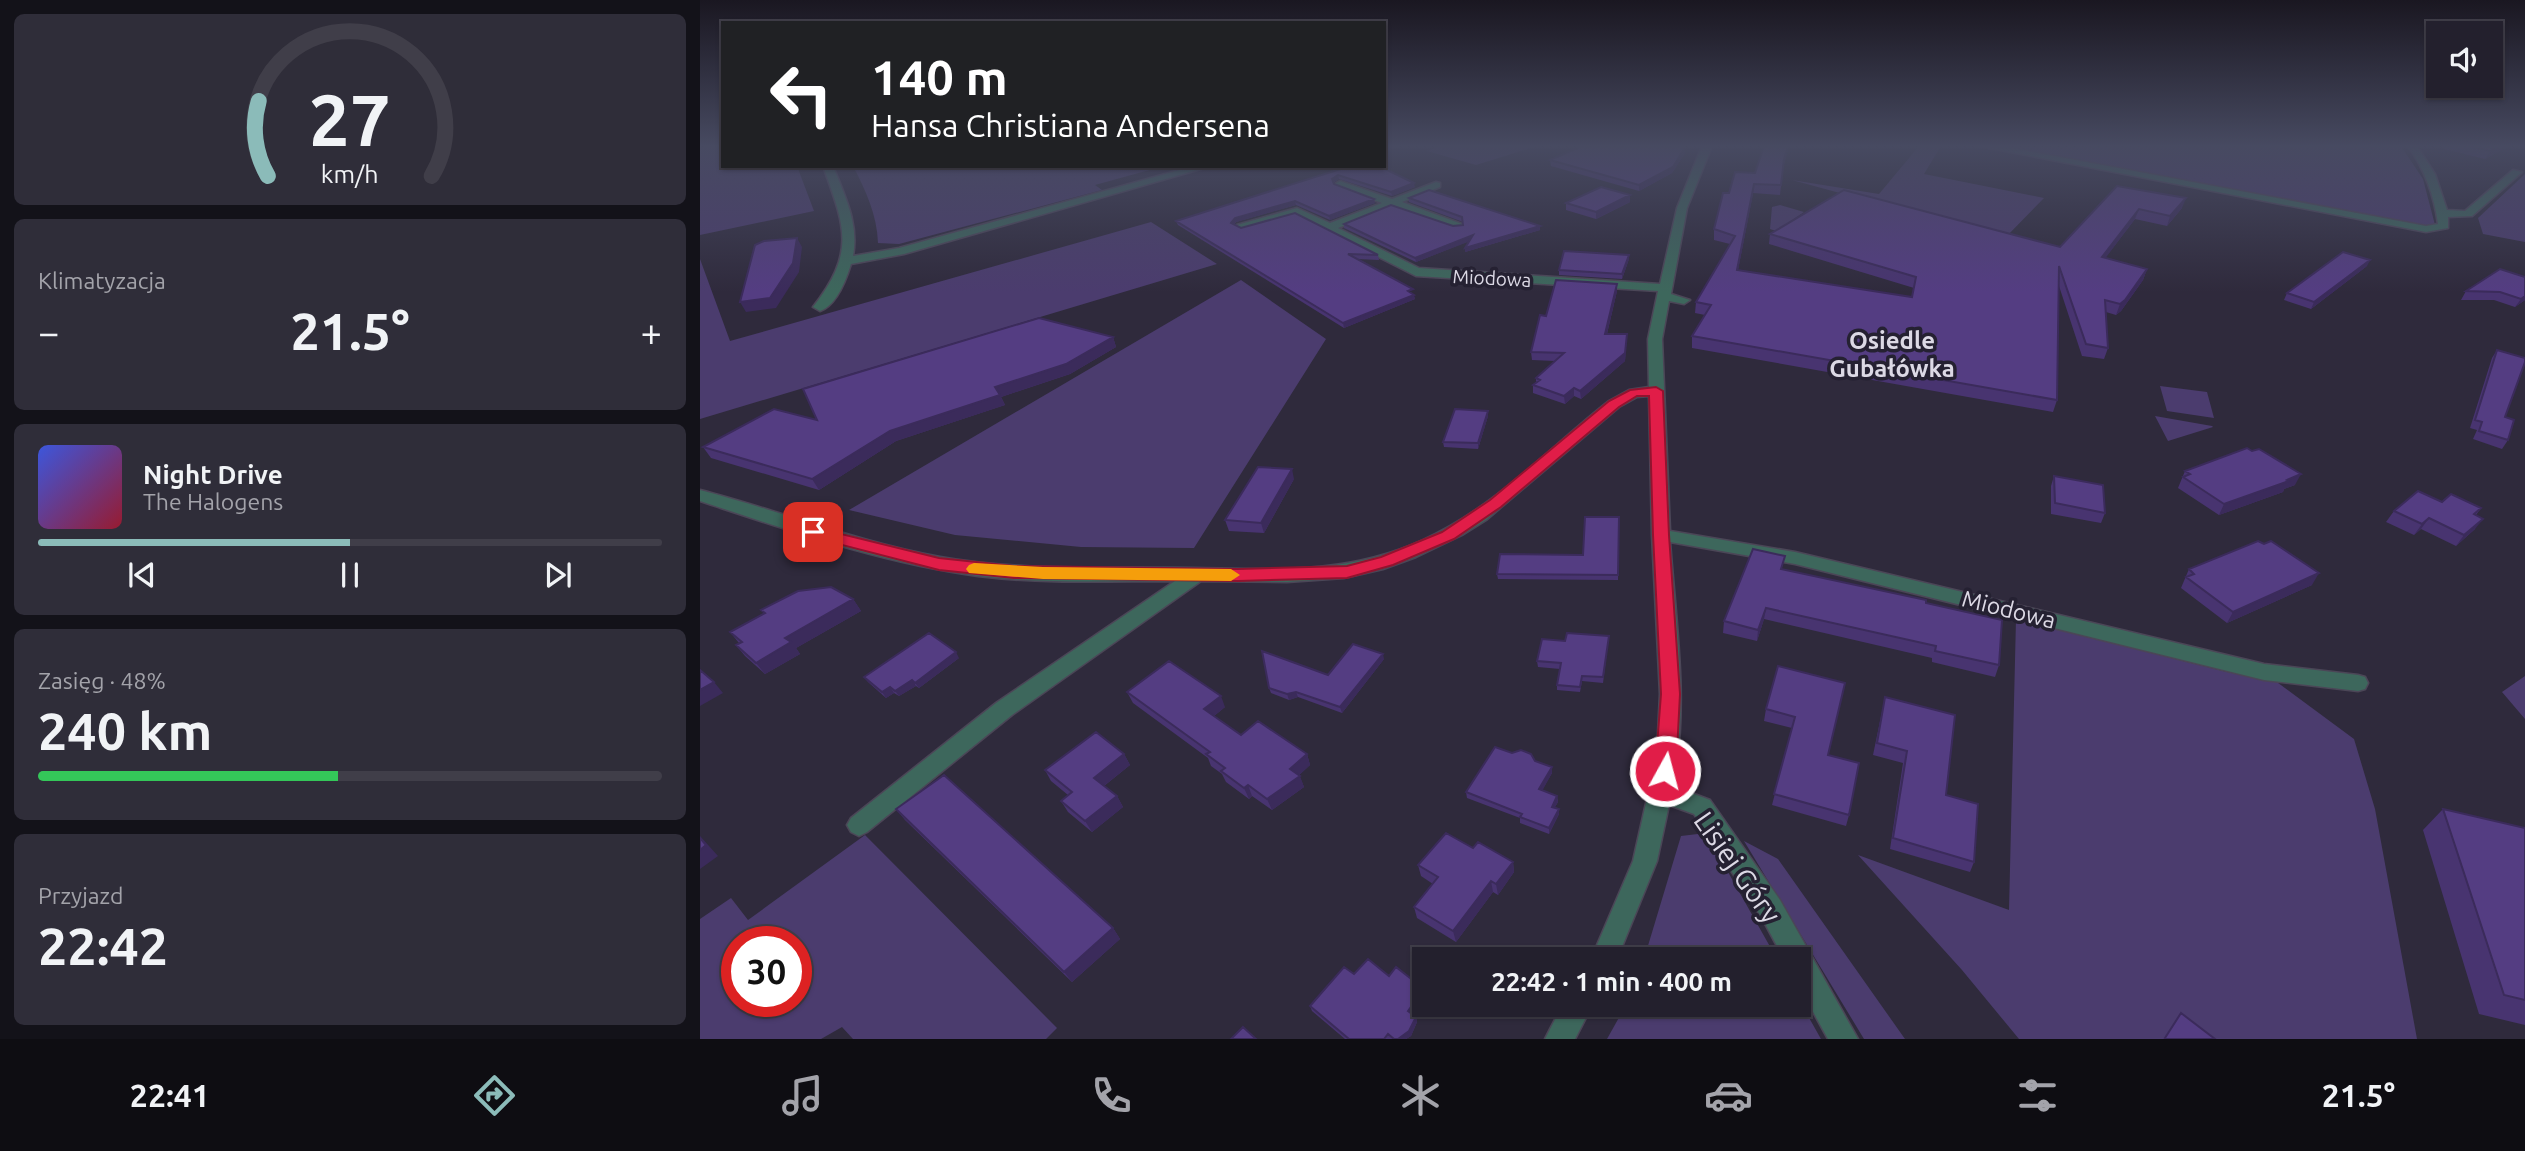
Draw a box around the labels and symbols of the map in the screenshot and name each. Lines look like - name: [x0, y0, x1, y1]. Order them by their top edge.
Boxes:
- street label: Miodowa: [1452, 265, 1532, 291]
- district label: Osiedle Gubałówka: [1829, 327, 1955, 382]
- pin: [783, 502, 843, 562]
- street label: Miodowa: [1960, 585, 2058, 633]
- position arrow: [1628, 734, 1702, 808]
- street label: Lisiej Góry: [1688, 806, 1788, 928]
- speed limit sign: 30: [721, 926, 812, 1017]

